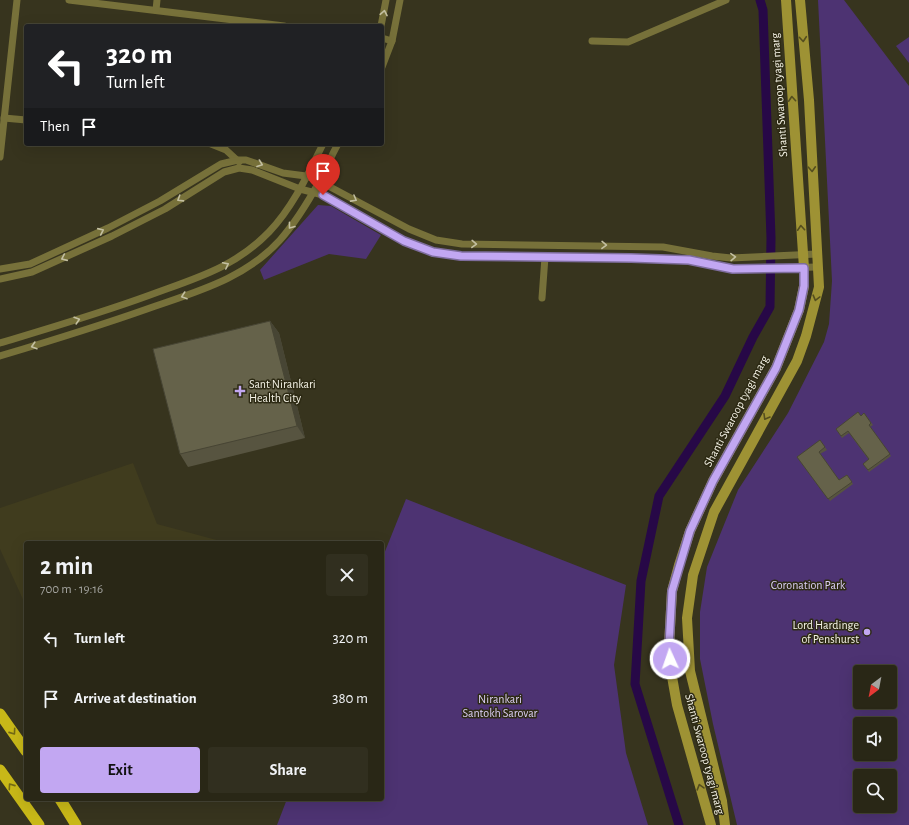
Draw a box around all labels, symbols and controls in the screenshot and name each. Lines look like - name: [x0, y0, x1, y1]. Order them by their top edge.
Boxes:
- one-way arrow: [379, 10, 387, 16]
- street label: Shanti Swaroop tyagi marg: [769, 32, 790, 157]
- one-way arrow: [798, 36, 807, 42]
- icon: left: [40, 40, 92, 92]
- text: 320 m: [106, 41, 173, 69]
- text: Turn left: [106, 74, 165, 92]
- one-way arrow: [788, 96, 797, 102]
- icon: arrive: [78, 116, 100, 138]
- text: Then: [40, 119, 70, 134]
- pin: [306, 154, 340, 195]
- one-way arrow: [256, 160, 263, 168]
- icon: arrive: [312, 160, 334, 182]
- one-way arrow: [808, 166, 816, 172]
- one-way arrow: [350, 194, 357, 202]
- one-way arrow: [177, 195, 184, 202]
- one-way arrow: [289, 222, 296, 229]
- one-way arrow: [796, 225, 805, 231]
- one-way arrow: [97, 228, 105, 236]
- one-way arrow: [471, 240, 477, 248]
- one-way arrow: [601, 241, 607, 249]
- one-way arrow: [61, 253, 68, 261]
- one-way arrow: [730, 253, 736, 261]
- one-way arrow: [221, 262, 229, 270]
- one-way arrow: [181, 291, 188, 300]
- one-way arrow: [813, 295, 821, 301]
- one-way arrow: [74, 316, 81, 325]
- one-way arrow: [31, 341, 38, 350]
- street label: Shanti Swaroop tyagi marg: [702, 353, 771, 469]
- place label: Sant Nirankari Health City: [249, 378, 316, 405]
- marker: Sant Nirankari Health City: [234, 385, 246, 397]
- one-way arrow: [763, 413, 770, 420]
- button: close: [326, 554, 368, 596]
- text: 2 min: [40, 555, 93, 579]
- park label: Coronation Park: [771, 579, 846, 591]
- text: 700 m · 19:16: [40, 583, 103, 596]
- place label: Lord Hardinge of Penshurst: [792, 619, 859, 645]
- marker: Lord Hardinge of Penshurst: [862, 627, 872, 637]
- icon: left: [40, 628, 62, 650]
- text: Turn left: [74, 631, 125, 646]
- text: 320 m: [333, 631, 368, 646]
- position arrow: [649, 638, 691, 680]
- north arrow: [853, 665, 897, 709]
- map controls: [853, 665, 897, 813]
- icon: arrive: [40, 688, 62, 710]
- text: Arrive at destination: [74, 691, 197, 706]
- text: 380 m: [332, 691, 368, 706]
- street label: Shanti Swaroop tyagi marg: [682, 692, 727, 816]
- park label: Nirankari Santokh Sarovar: [463, 693, 538, 719]
- button: sound: [853, 717, 897, 761]
- one-way arrow: [8, 728, 15, 735]
- button: Exit: [40, 747, 200, 793]
- button: Share: [208, 747, 368, 793]
- button: search: [853, 769, 897, 813]
- one-way arrow: [8, 783, 16, 790]
- one-way arrow: [696, 784, 705, 791]

